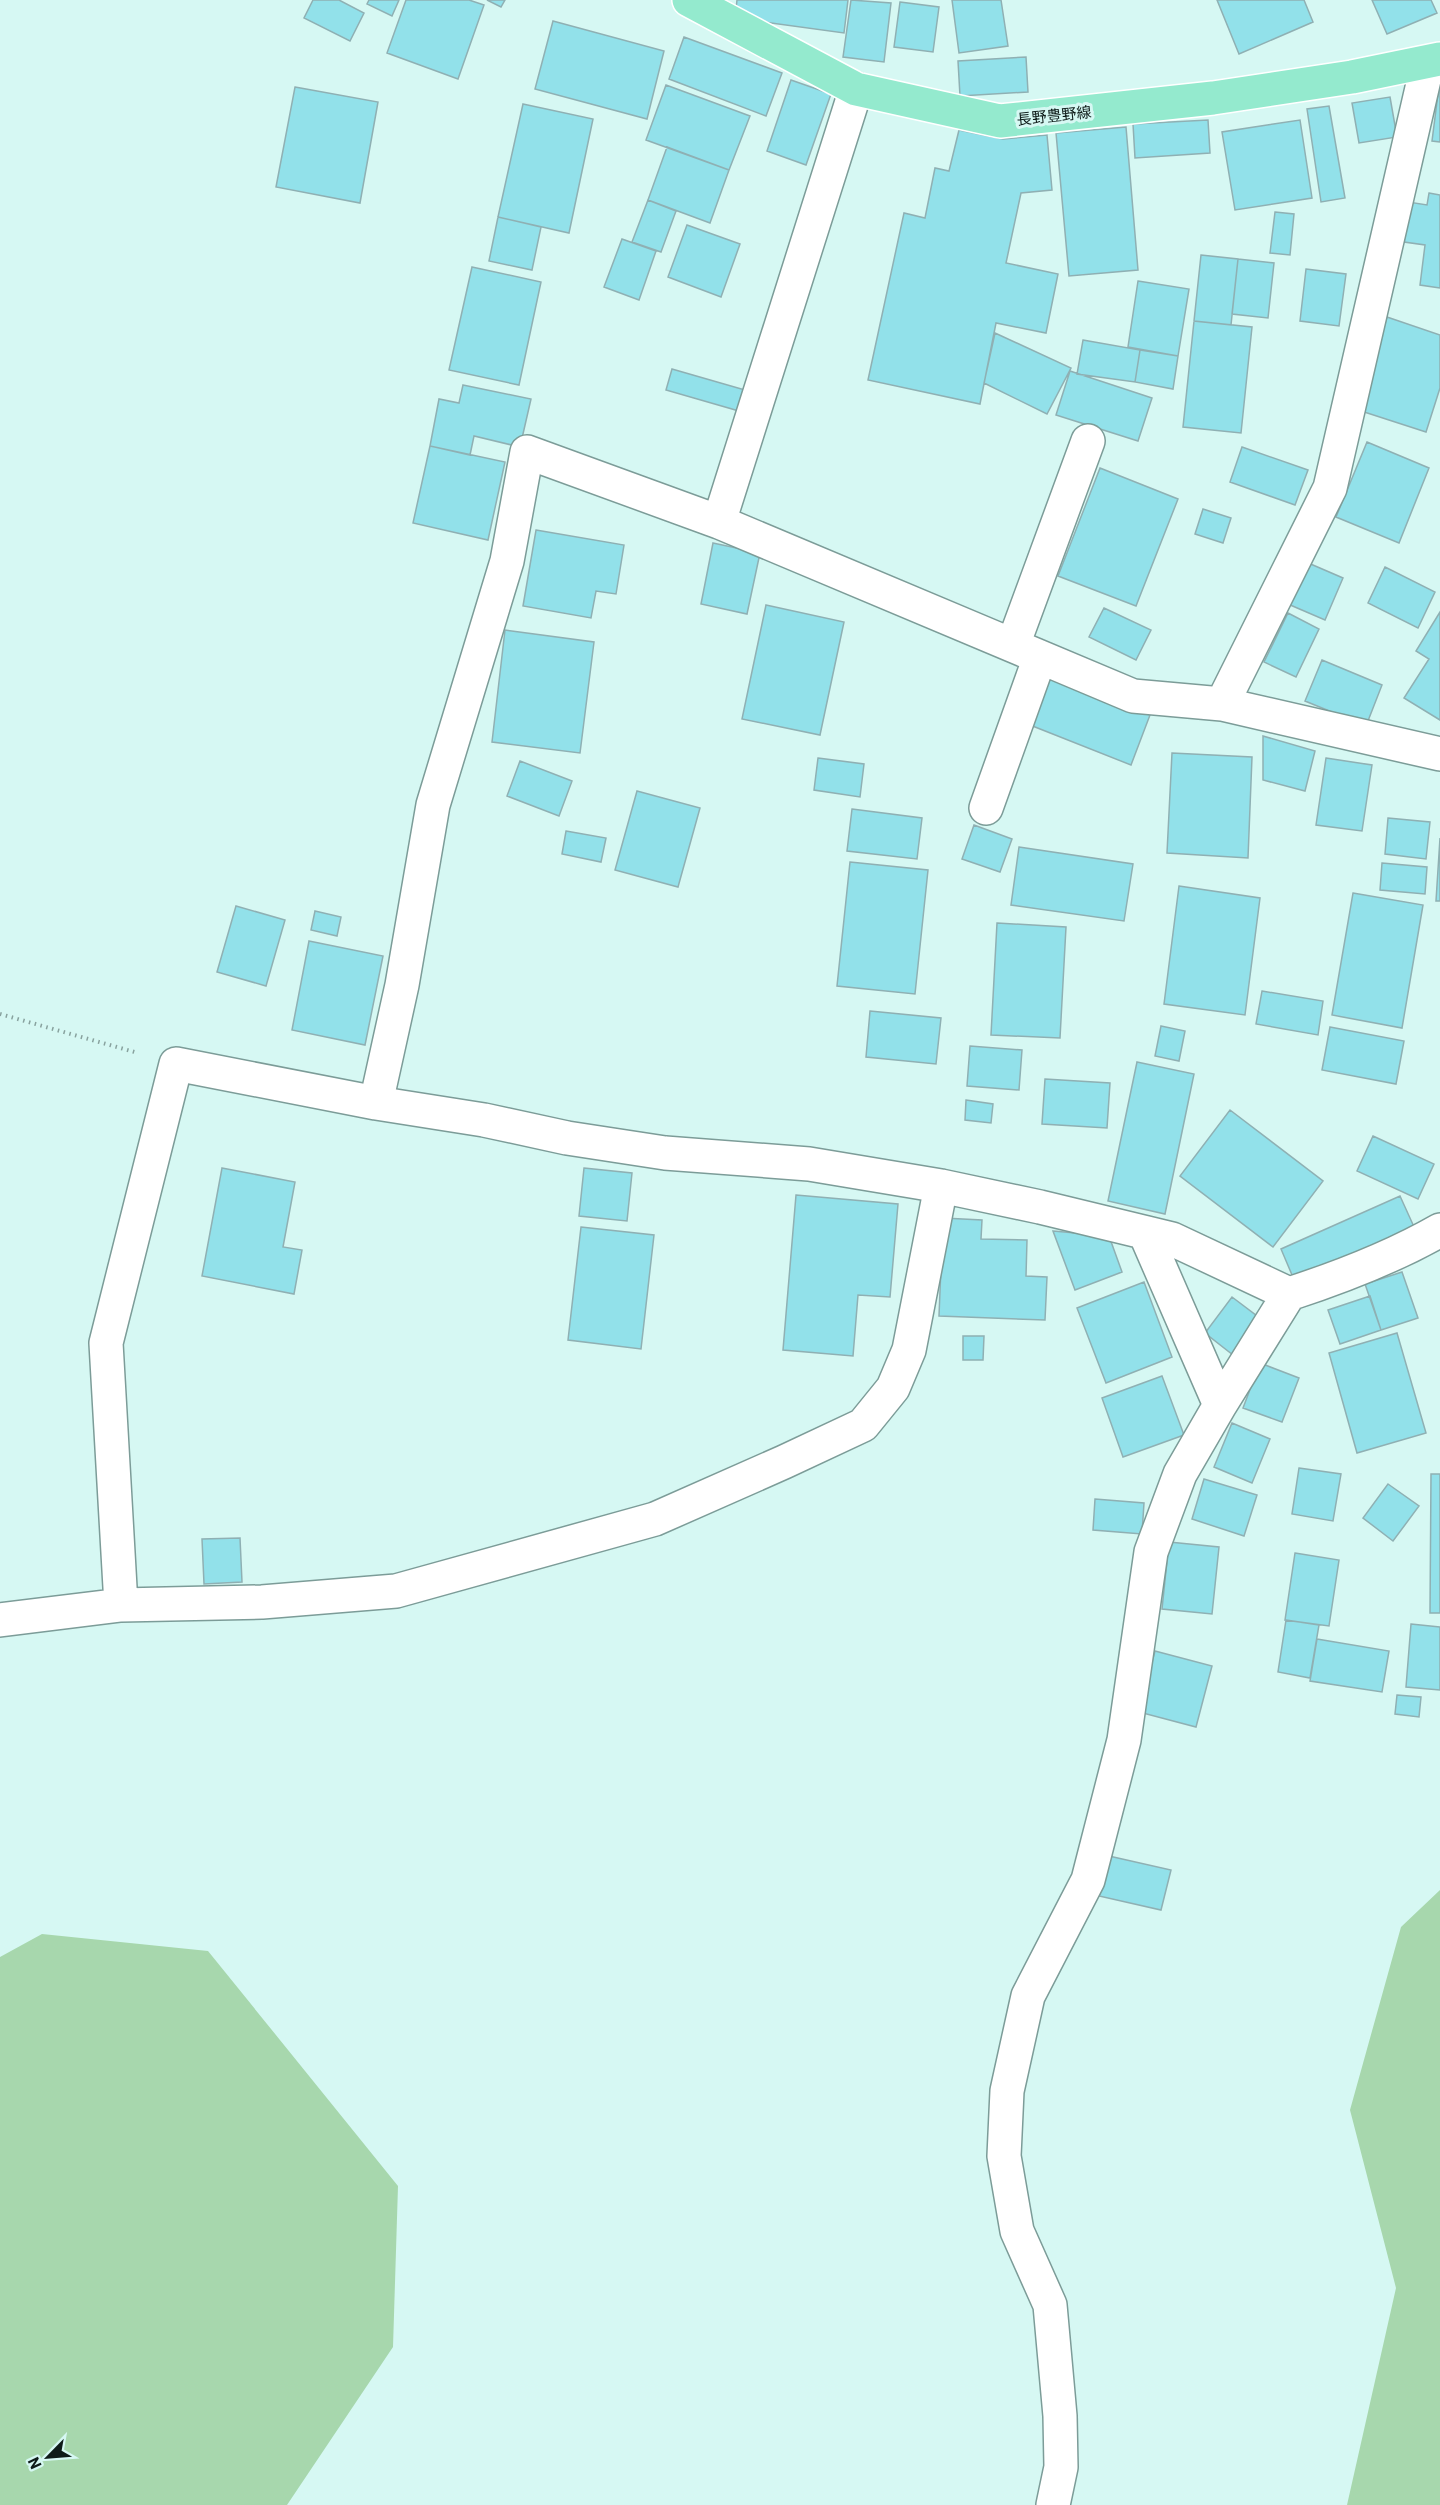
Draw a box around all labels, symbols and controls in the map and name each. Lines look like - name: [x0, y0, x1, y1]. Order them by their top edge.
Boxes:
- street label: 長野豊野線: [1016, 102, 1092, 128]
- north arrow: [18, 2427, 78, 2487]
- text: N: [23, 2455, 45, 2472]

